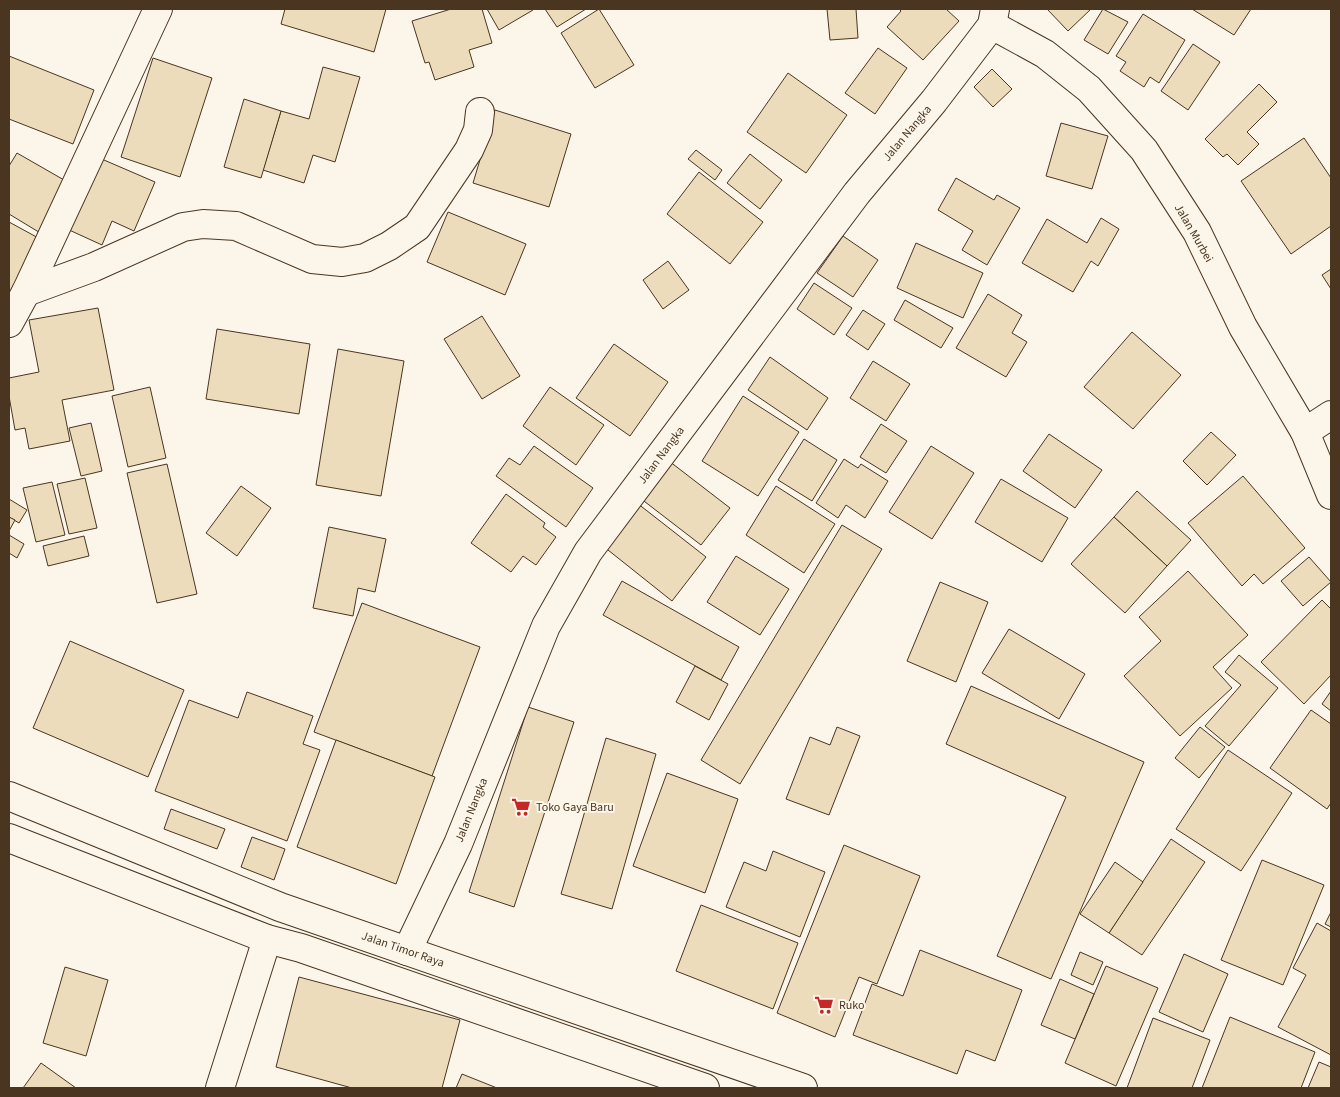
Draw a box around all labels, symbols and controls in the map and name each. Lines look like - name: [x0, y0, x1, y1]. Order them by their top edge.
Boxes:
- street label: Jalan Nangka: [879, 102, 936, 165]
- street label: Jalan Murbei: [1170, 201, 1217, 266]
- street label: Jalan Nangka: [634, 423, 689, 488]
- street label: Jalan Nangka: [451, 775, 492, 845]
- supermarket icon: Toko Gaya Baru: [510, 796, 532, 818]
- place label: Toko Gaya Baru: [536, 799, 614, 816]
- street label: Jalan Timor Raya: [359, 927, 447, 972]
- supermarket icon: Ruko: [813, 994, 835, 1016]
- place label: Ruko: [839, 997, 865, 1014]

